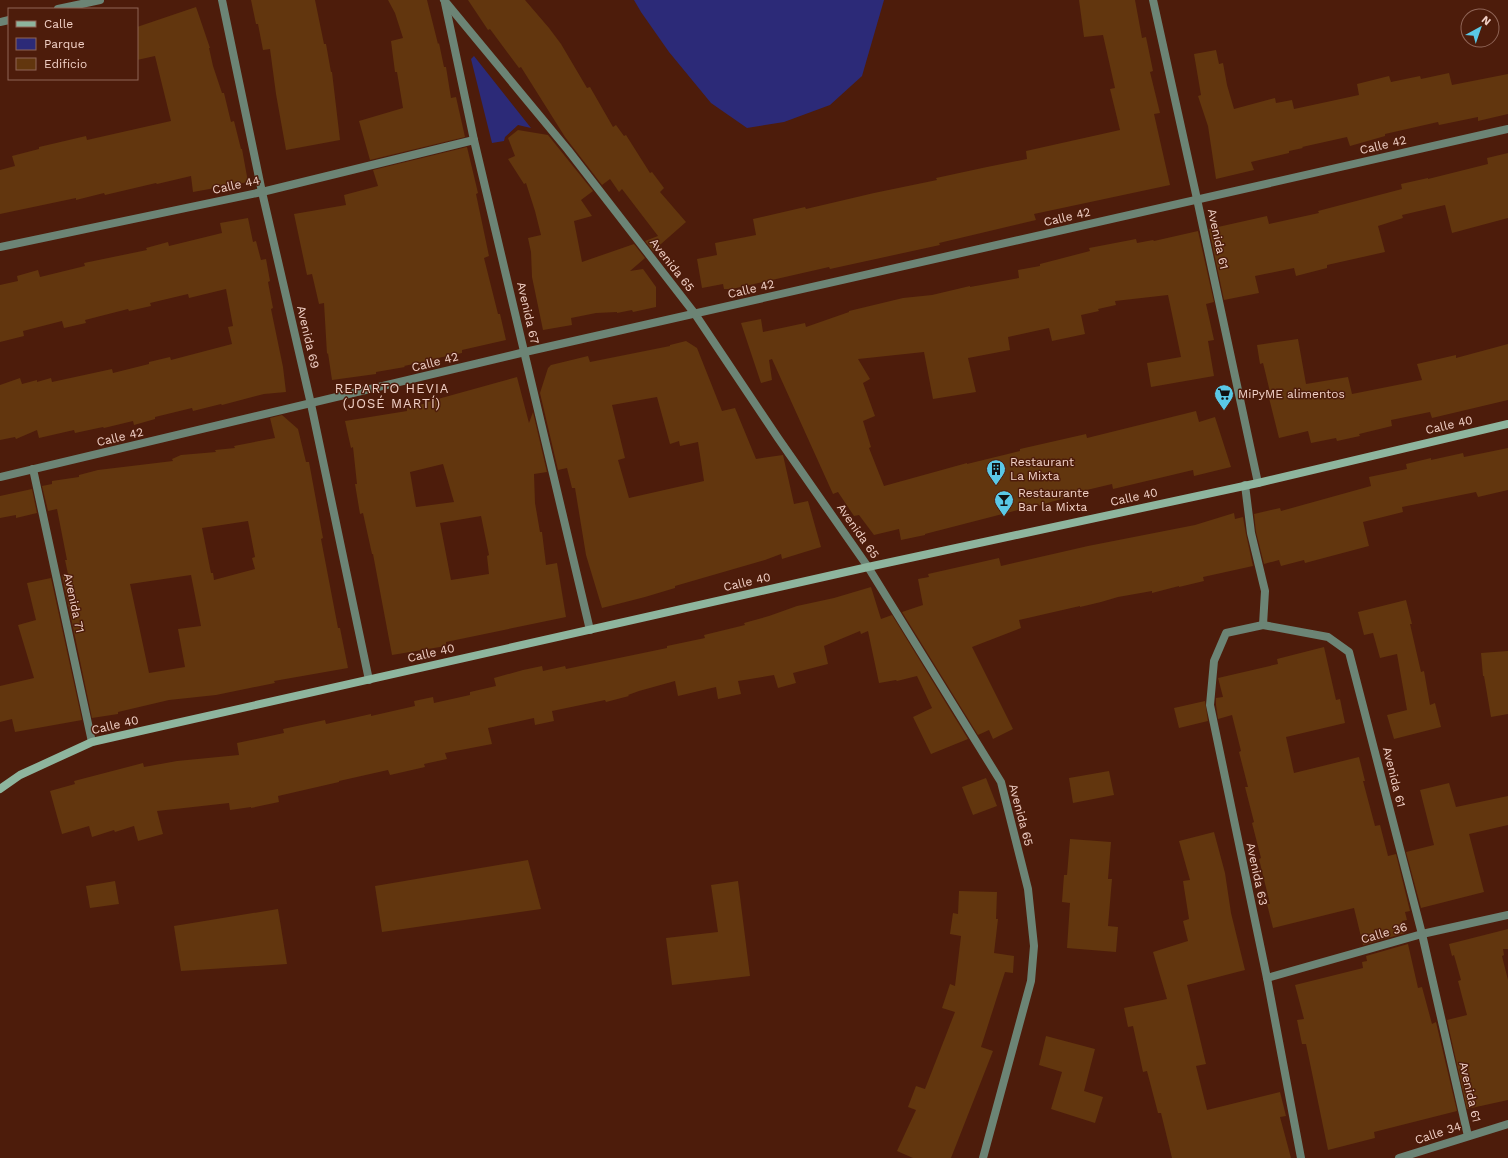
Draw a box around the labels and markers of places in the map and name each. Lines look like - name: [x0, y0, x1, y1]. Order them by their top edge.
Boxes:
- supermarket icon: MiPyME alimentos: [1213, 383, 1235, 411]
- place label: MiPyME alimentos: [1238, 387, 1345, 401]
- place label: Restaurant La Mixta: [1010, 455, 1074, 483]
- building icon: Restaurant La Mixta: [985, 458, 1007, 486]
- place label: Restaurante Bar la Mixta: [1018, 486, 1089, 514]
- bar icon: Restaurante Bar la Mixta: [993, 489, 1015, 517]

